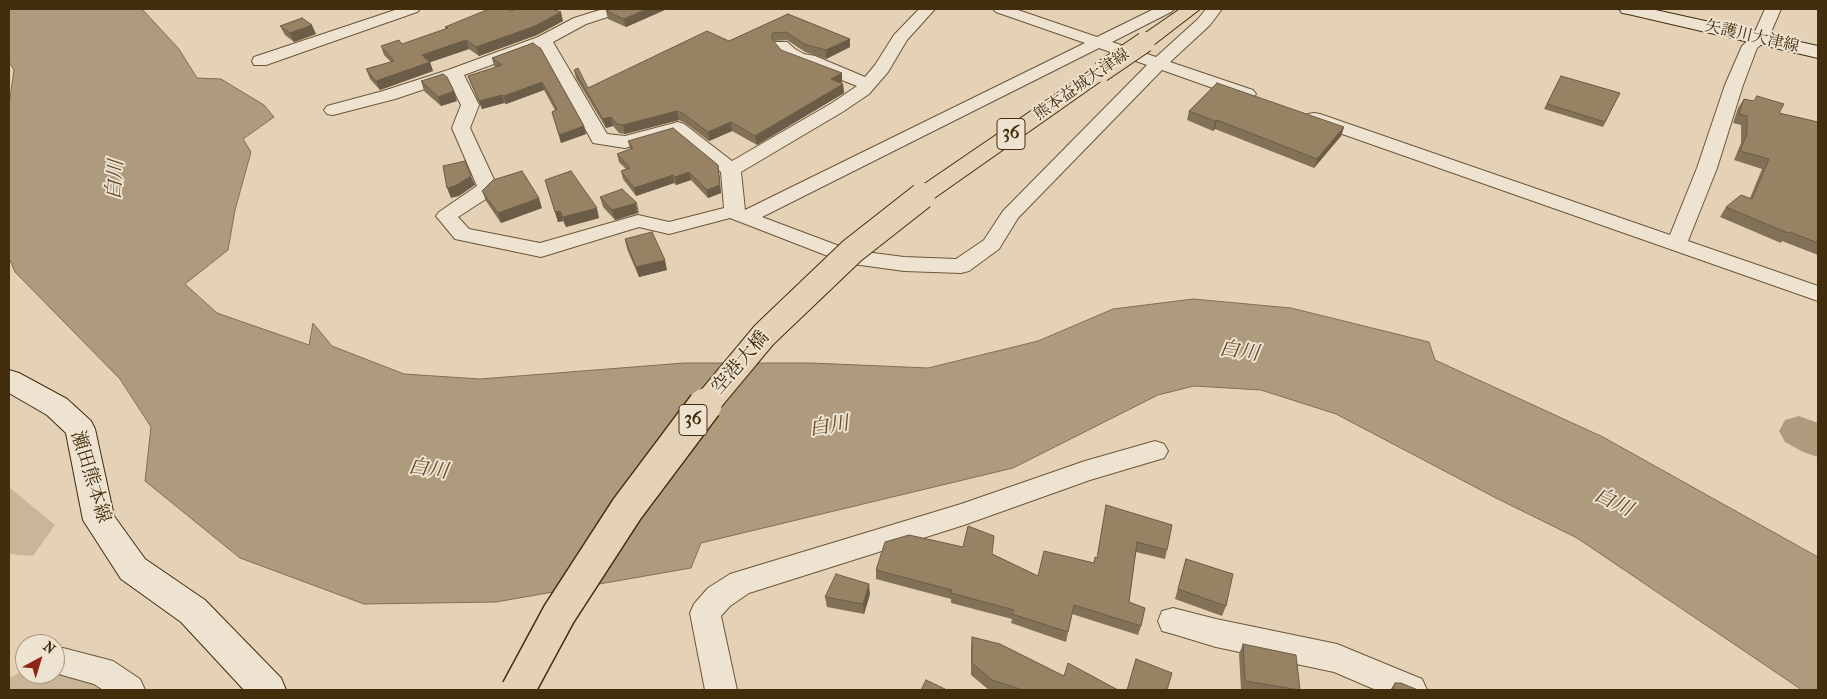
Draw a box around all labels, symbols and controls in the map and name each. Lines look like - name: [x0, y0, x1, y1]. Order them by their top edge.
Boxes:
- street label: 矢護川大津線: [1703, 17, 1801, 57]
- street label: 熊本益城大津線: [1031, 45, 1133, 125]
- road number: 36: [997, 118, 1025, 150]
- water label: 白川: [103, 159, 129, 201]
- street label: 空港大橋: [707, 327, 775, 399]
- water label: 白川: [1218, 337, 1260, 367]
- road number: 36: [679, 404, 707, 436]
- water label: 白川: [807, 412, 851, 442]
- street label: 瀬田熊本線: [65, 428, 115, 526]
- water label: 白川: [407, 455, 449, 485]
- water label: 白川: [1590, 483, 1636, 523]
- north arrow: [15, 634, 65, 684]
- text: N: [40, 638, 59, 658]

